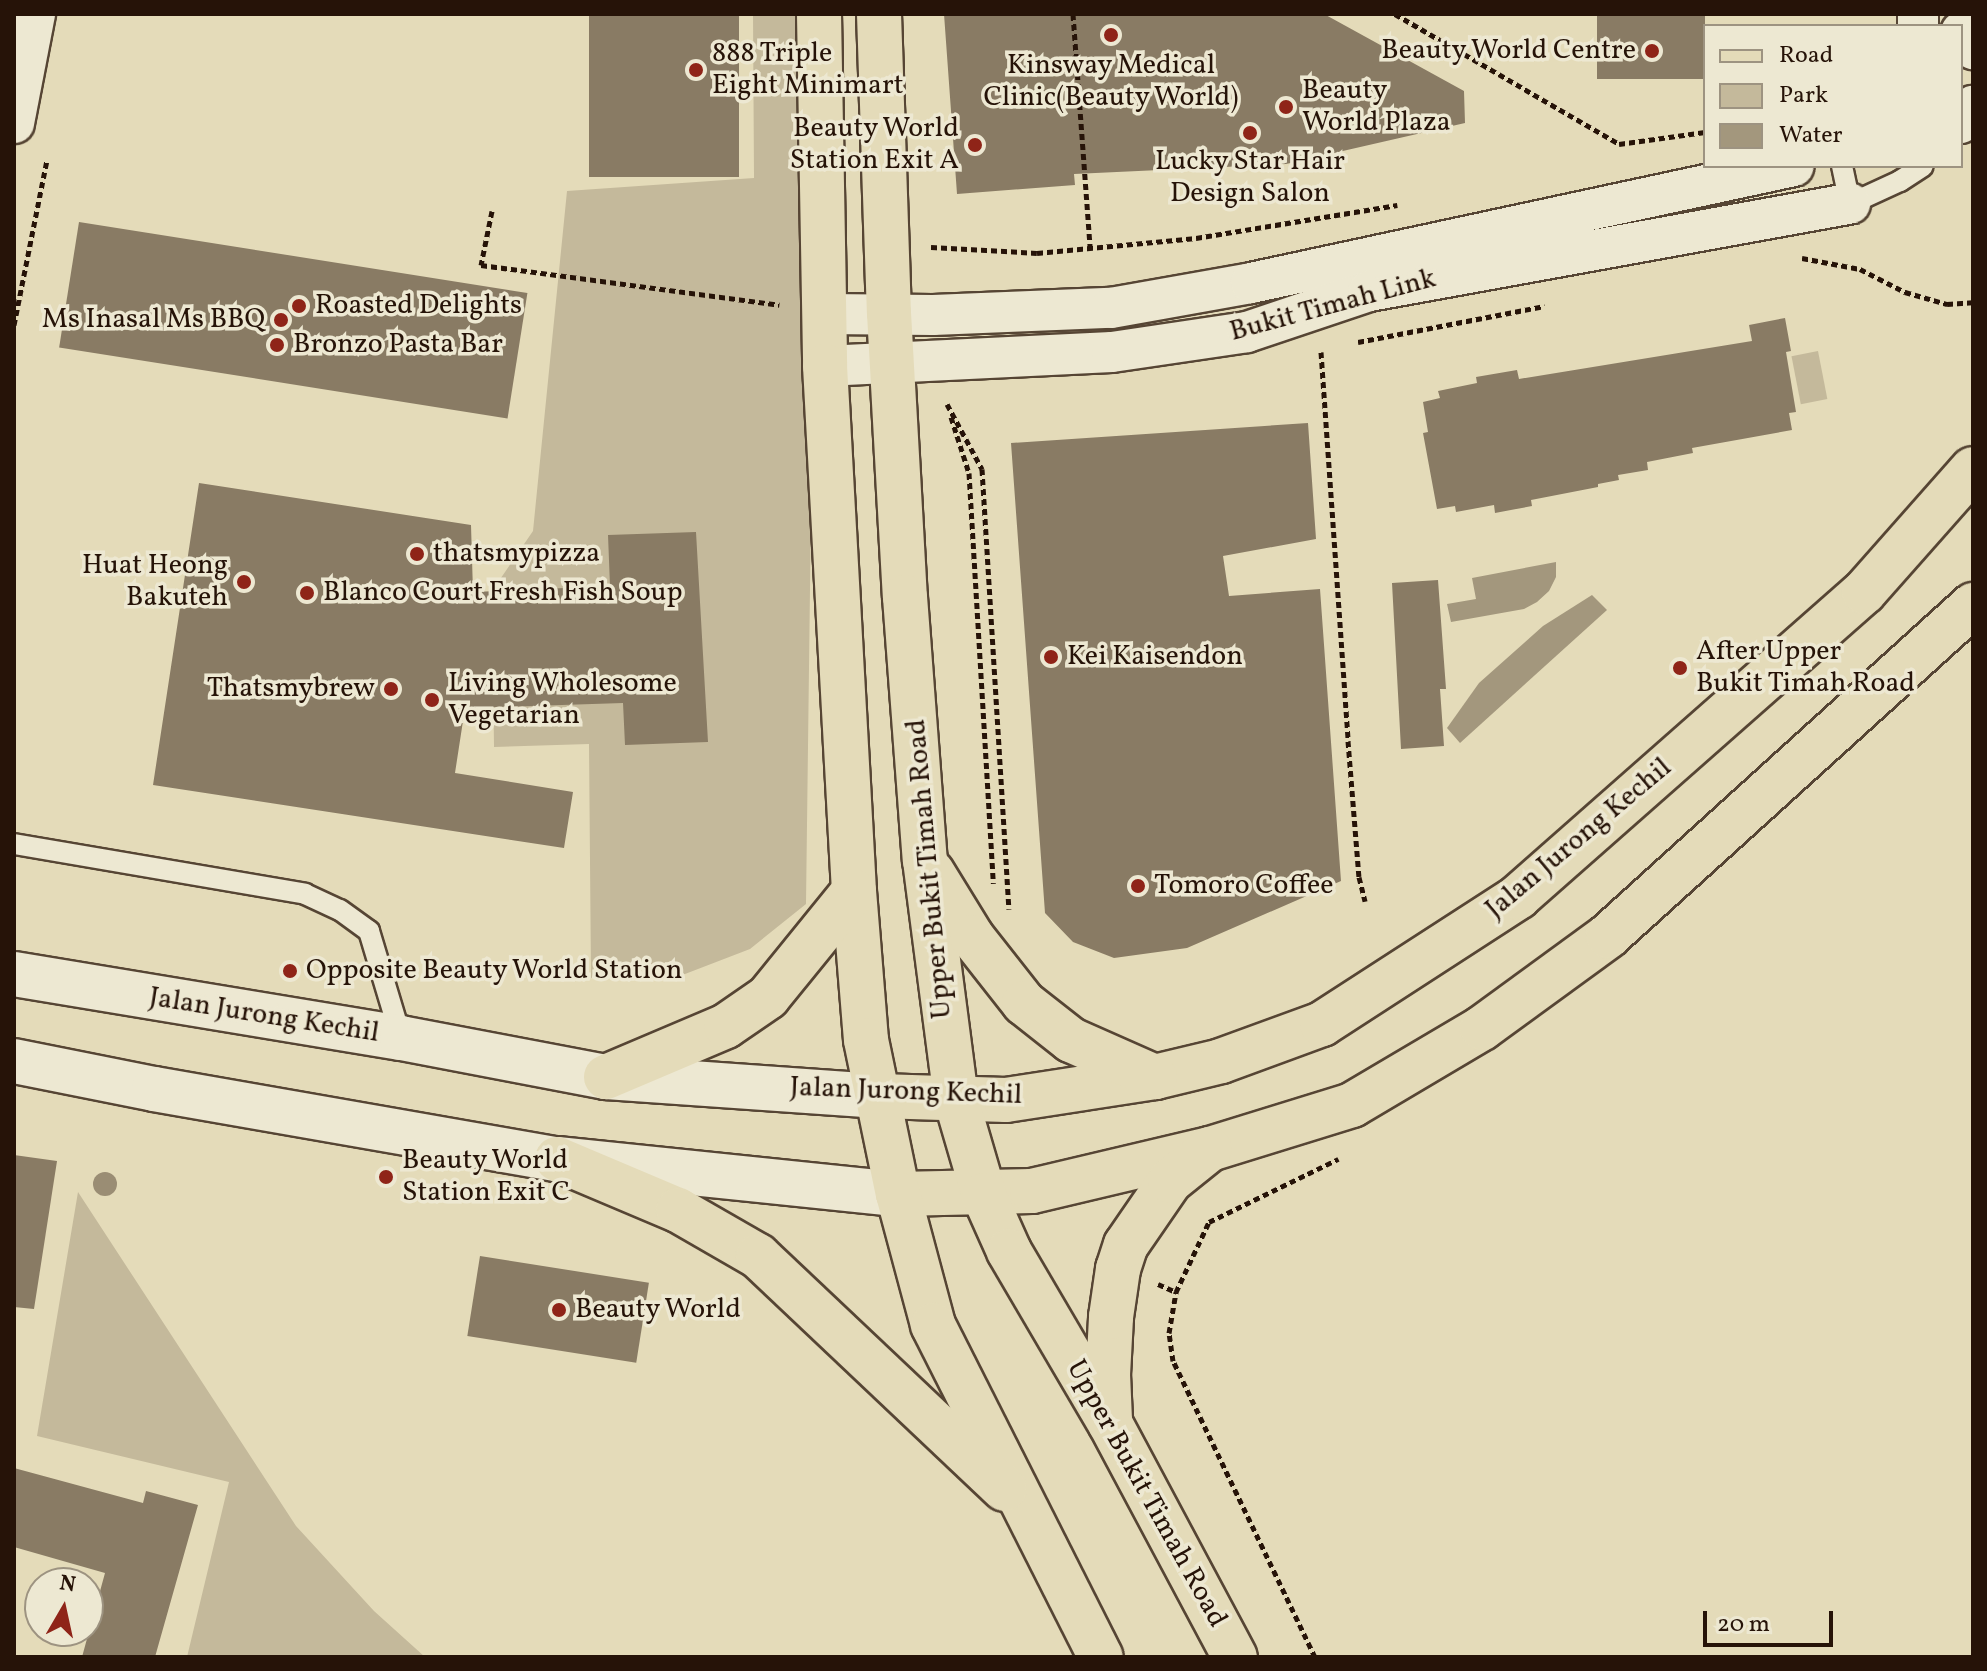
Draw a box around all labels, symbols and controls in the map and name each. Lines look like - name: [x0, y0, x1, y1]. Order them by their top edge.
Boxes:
- marker: Kinsway Medical Clinic(Beauty World): [1100, 24, 1122, 46]
- legend: [1703, 24, 1963, 168]
- place label: Beauty World Centre: [1380, 34, 1636, 68]
- place label: 888 Triple Eight Minimart: [712, 37, 904, 103]
- text: Road: [1779, 39, 1833, 73]
- marker: Beauty World Centre: [1643, 42, 1661, 60]
- place label: Kinsway Medical Clinic(Beauty World): [983, 49, 1239, 115]
- marker: 888 Triple Eight Minimart: [687, 61, 705, 79]
- place label: Beauty World Plaza: [1302, 74, 1451, 140]
- text: Park: [1779, 79, 1828, 113]
- marker: Beauty World Plaza: [1277, 98, 1295, 116]
- place label: Beauty World Station Exit A: [790, 112, 959, 178]
- text: Water: [1779, 119, 1843, 153]
- marker: Lucky Star Hair Design Salon: [1241, 124, 1259, 142]
- marker: Beauty World Station Exit A: [966, 136, 984, 154]
- place label: Lucky Star Hair Design Salon: [1154, 145, 1346, 211]
- street label: Bukit Timah Link: [1226, 262, 1440, 350]
- place label: Roasted Delights: [315, 289, 522, 323]
- marker: Roasted Delights: [290, 297, 308, 315]
- place label: Ms Inasal Ms BBQ: [42, 303, 265, 337]
- marker: Ms Inasal Ms BBQ: [272, 311, 290, 329]
- place label: Bronzo Pasta Bar: [293, 328, 503, 362]
- marker: Bronzo Pasta Bar: [268, 336, 286, 354]
- place label: thatsmypizza: [433, 537, 600, 571]
- marker: thatsmypizza: [408, 545, 426, 563]
- place label: Huat Heong Bakuteh: [82, 549, 228, 615]
- marker: Huat Heong Bakuteh: [235, 573, 253, 591]
- place label: Blanco Court Fresh Fish Soup: [323, 576, 683, 610]
- marker: Blanco Court Fresh Fish Soup: [298, 584, 316, 602]
- place label: After Upper Bukit Timah Road: [1696, 635, 1916, 701]
- place label: Kei Kaisendon: [1067, 640, 1243, 674]
- marker: Kei Kaisendon: [1042, 648, 1060, 666]
- marker: After Upper Bukit Timah Road: [1671, 659, 1689, 677]
- place label: Living Wholesome Vegetarian: [448, 667, 678, 733]
- place label: Thatsmybrew: [207, 672, 375, 706]
- marker: Thatsmybrew: [382, 680, 400, 698]
- marker: Living Wholesome Vegetarian: [423, 691, 441, 709]
- street label: Upper Bukit Timah Road: [900, 717, 960, 1021]
- street label: Jalan Jurong Kechil: [1479, 751, 1679, 927]
- place label: Tomoro Coffee: [1154, 869, 1334, 903]
- marker: Tomoro Coffee: [1129, 877, 1147, 895]
- place label: Opposite Beauty World Station: [306, 954, 684, 988]
- marker: Opposite Beauty World Station: [281, 962, 299, 980]
- street label: Jalan Jurong Kechil: [147, 981, 381, 1051]
- street label: Jalan Jurong Kechil: [789, 1071, 1023, 1113]
- place label: Beauty World Station Exit C: [402, 1144, 570, 1210]
- marker: Beauty World Station Exit C: [377, 1168, 395, 1186]
- place label: Beauty World: [575, 1293, 743, 1327]
- marker: Beauty World: [550, 1301, 568, 1319]
- street label: Upper Bukit Timah Road: [1058, 1354, 1234, 1634]
- north arrow: [24, 1567, 104, 1647]
- text: N: [57, 1568, 78, 1601]
- scale bar: [1707, 1595, 1837, 1645]
- text: 20 m: [1717, 1608, 1770, 1642]

